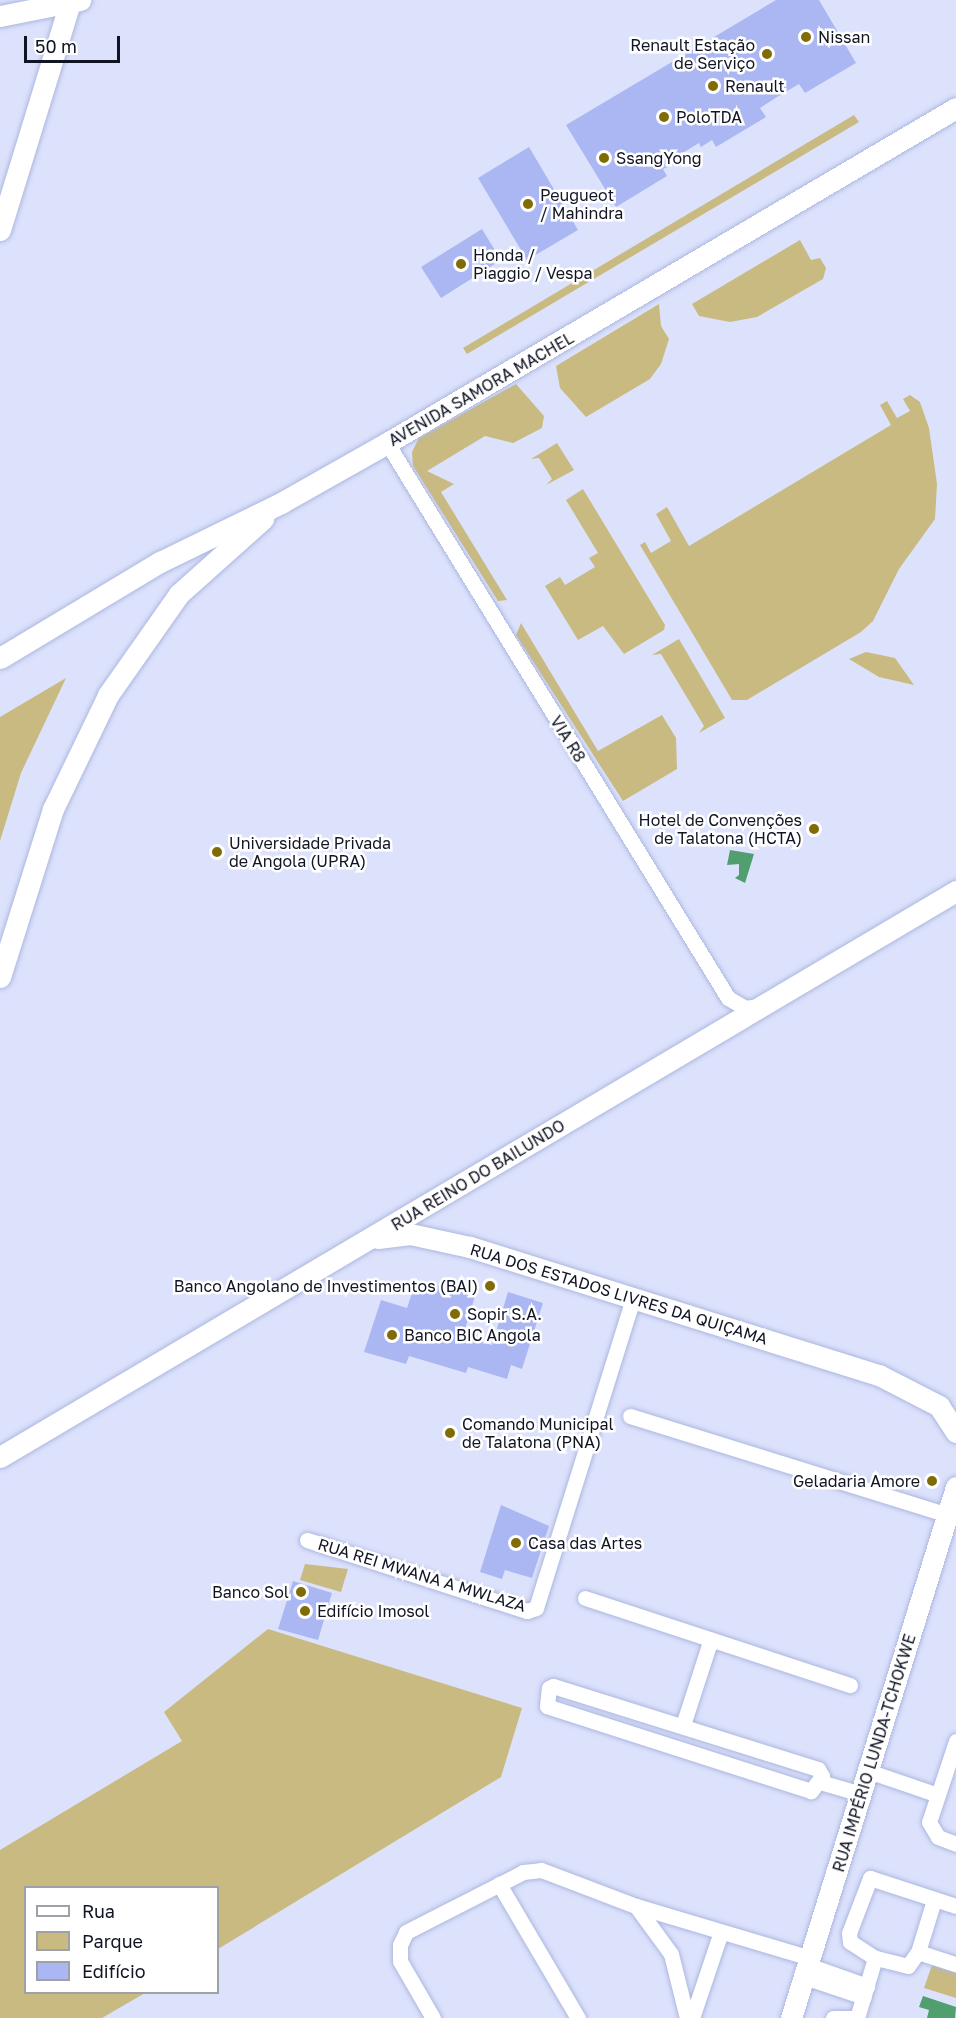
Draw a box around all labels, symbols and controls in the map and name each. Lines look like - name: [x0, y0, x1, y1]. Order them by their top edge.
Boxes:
- scale bar: [27, 24, 123, 62]
- place label: Nissan: [818, 27, 870, 47]
- marker: Nissan: [799, 30, 813, 44]
- text: 50 m: [35, 35, 77, 57]
- place label: Renault Estação de Serviço: [630, 35, 755, 73]
- marker: Renault Estação de Serviço: [760, 47, 774, 61]
- place label: Renault: [725, 76, 785, 96]
- marker: Renault: [706, 79, 720, 93]
- place label: PoloTDA: [676, 107, 742, 127]
- marker: PoloTDA: [657, 110, 671, 124]
- place label: SsangYong: [616, 148, 702, 168]
- marker: SsangYong: [597, 151, 611, 165]
- place label: Peugueot / Mahindra: [540, 185, 623, 223]
- marker: Peugueot / Mahindra: [521, 197, 535, 211]
- place label: Honda / Piaggio / Vespa: [473, 245, 592, 283]
- marker: Honda / Piaggio / Vespa: [454, 257, 468, 271]
- street label: AVENIDA SAMORA MACHEL: [385, 328, 577, 450]
- street label: VIA R8: [546, 712, 590, 766]
- place label: Hotel de Convenções de Talatona (HCTA): [638, 810, 802, 848]
- marker: Hotel de Convenções de Talatona (HCTA): [807, 822, 821, 836]
- place label: Universidade Privada de Angola (UPRA): [229, 833, 391, 871]
- marker: Universidade Privada de Angola (UPRA): [210, 845, 224, 859]
- street label: RUA REINO DO BAILUNDO: [388, 1116, 568, 1234]
- street label: RUA DOS ESTADOS LIVRES DA QUIÇAMA: [468, 1239, 770, 1349]
- place label: Banco Angolano de Investimentos (BAI): [174, 1276, 478, 1296]
- marker: Banco Angolano de Investimentos (BAI): [483, 1279, 497, 1293]
- place label: Sopir S.A.: [467, 1304, 542, 1324]
- marker: Sopir S.A.: [448, 1307, 462, 1321]
- place label: Banco BIC Angola: [404, 1325, 541, 1345]
- marker: Banco BIC Angola: [385, 1328, 399, 1342]
- place label: Comando Municipal de Talatona (PNA): [462, 1414, 614, 1452]
- marker: Comando Municipal de Talatona (PNA): [443, 1426, 457, 1440]
- place label: Geladaria Amore: [793, 1471, 920, 1491]
- marker: Geladaria Amore: [925, 1474, 939, 1488]
- place label: Casa das Artes: [528, 1533, 642, 1553]
- street label: RUA REI MWANA A MWLAZA: [316, 1534, 528, 1616]
- marker: Casa das Artes: [509, 1536, 523, 1550]
- place label: Banco Sol: [212, 1582, 289, 1602]
- marker: Banco Sol: [294, 1585, 308, 1599]
- place label: Edifício Imosol: [317, 1601, 429, 1621]
- marker: Edifício Imosol: [298, 1604, 312, 1618]
- street label: RUA IMPÉRIO LUNDA-TCHOKWE: [829, 1632, 919, 1874]
- legend: [24, 1886, 219, 1994]
- text: Rua: [82, 1900, 115, 1922]
- text: Parque: [82, 1930, 143, 1952]
- text: Edifício: [82, 1960, 146, 1982]

